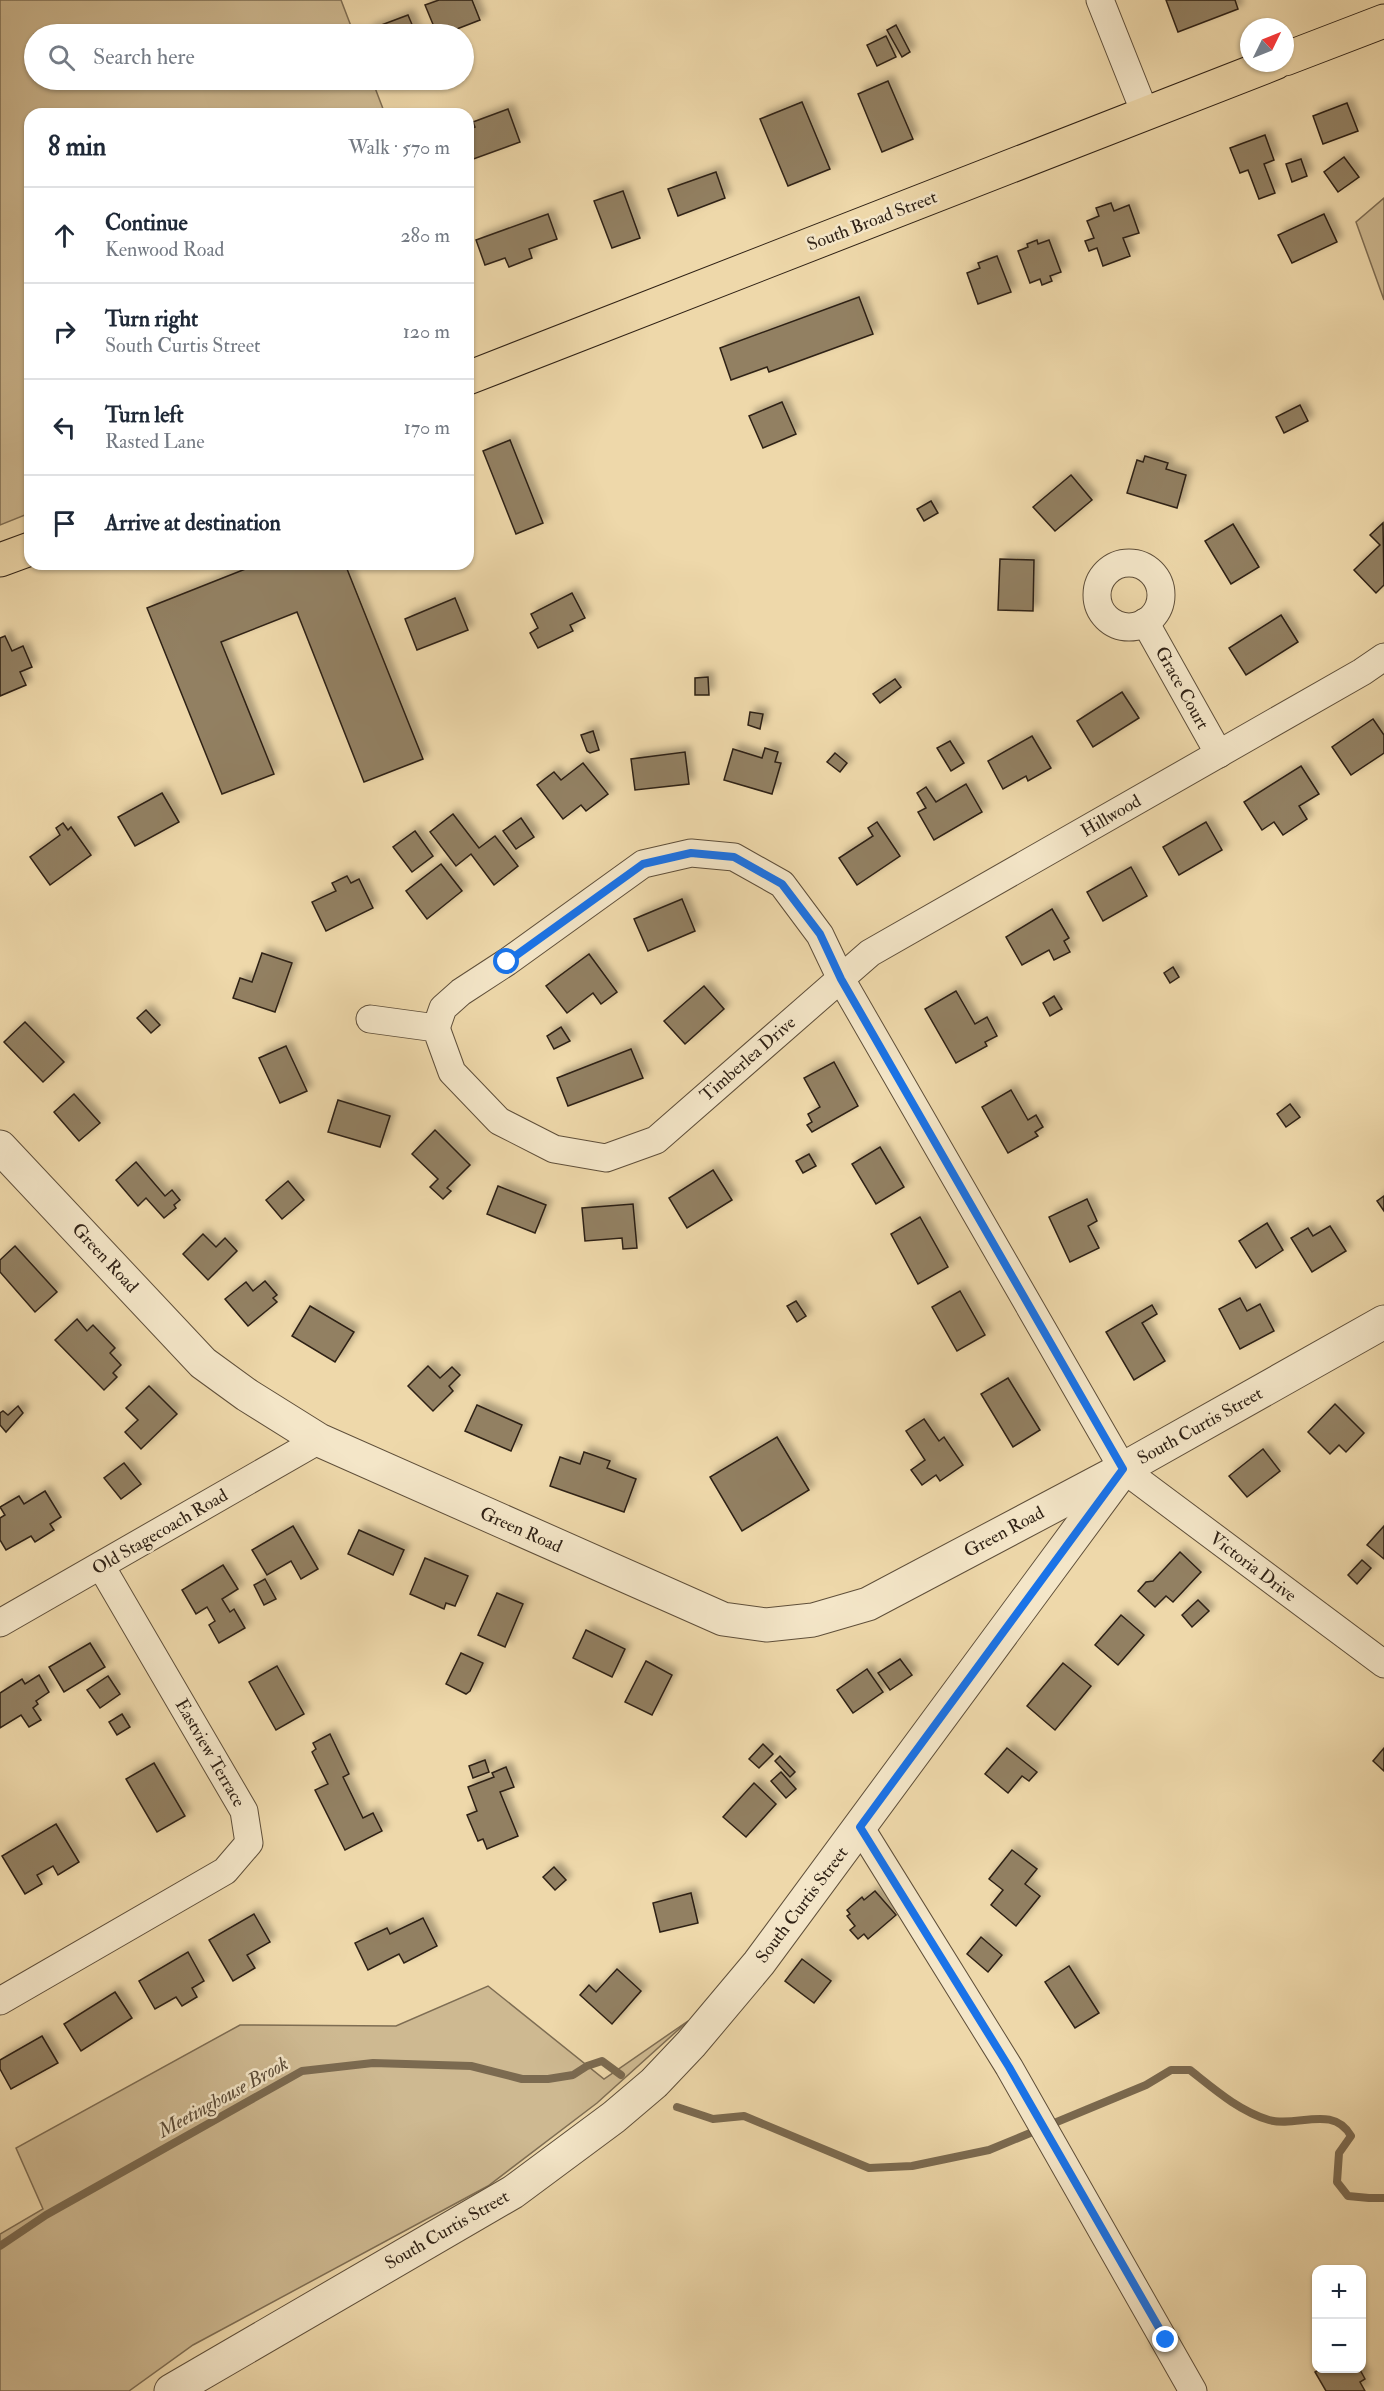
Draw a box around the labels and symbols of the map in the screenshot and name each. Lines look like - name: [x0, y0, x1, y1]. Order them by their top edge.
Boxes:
- north arrow: [1240, 18, 1294, 72]
- street label: South Broad Street: [804, 186, 940, 256]
- street label: Grace Court: [1150, 642, 1214, 734]
- street label: Hillwood: [1077, 790, 1145, 842]
- route start: [493, 948, 519, 974]
- street label: Timberlea Drive: [695, 1011, 801, 1107]
- street label: Green Road: [67, 1218, 143, 1298]
- street label: South Curtis Street: [1133, 1382, 1267, 1470]
- street label: Old Stagecoach Road: [88, 1484, 232, 1580]
- street label: Green Road: [960, 1501, 1048, 1563]
- street label: Green Road: [476, 1502, 566, 1558]
- street label: Victoria Drive: [1205, 1527, 1301, 1607]
- street label: Eastview Terrace: [170, 1695, 251, 1812]
- street label: South Curtis Street: [751, 1842, 853, 1968]
- water label: Meetinghouse Brook: [152, 2051, 293, 2144]
- street label: South Curtis Street: [381, 2185, 514, 2275]
- route end: [1152, 2326, 1178, 2352]

